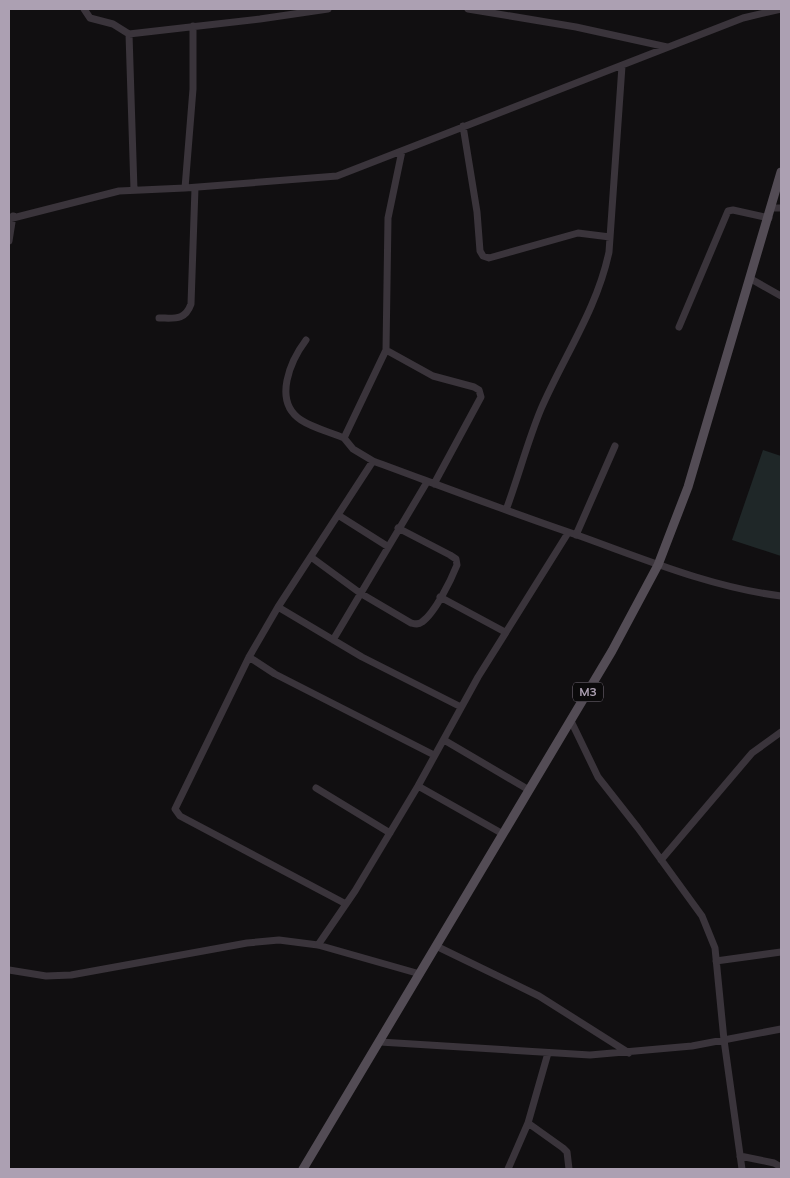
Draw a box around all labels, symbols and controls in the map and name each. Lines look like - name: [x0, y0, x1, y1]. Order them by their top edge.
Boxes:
- road number: M3: [573, 682, 603, 702]

